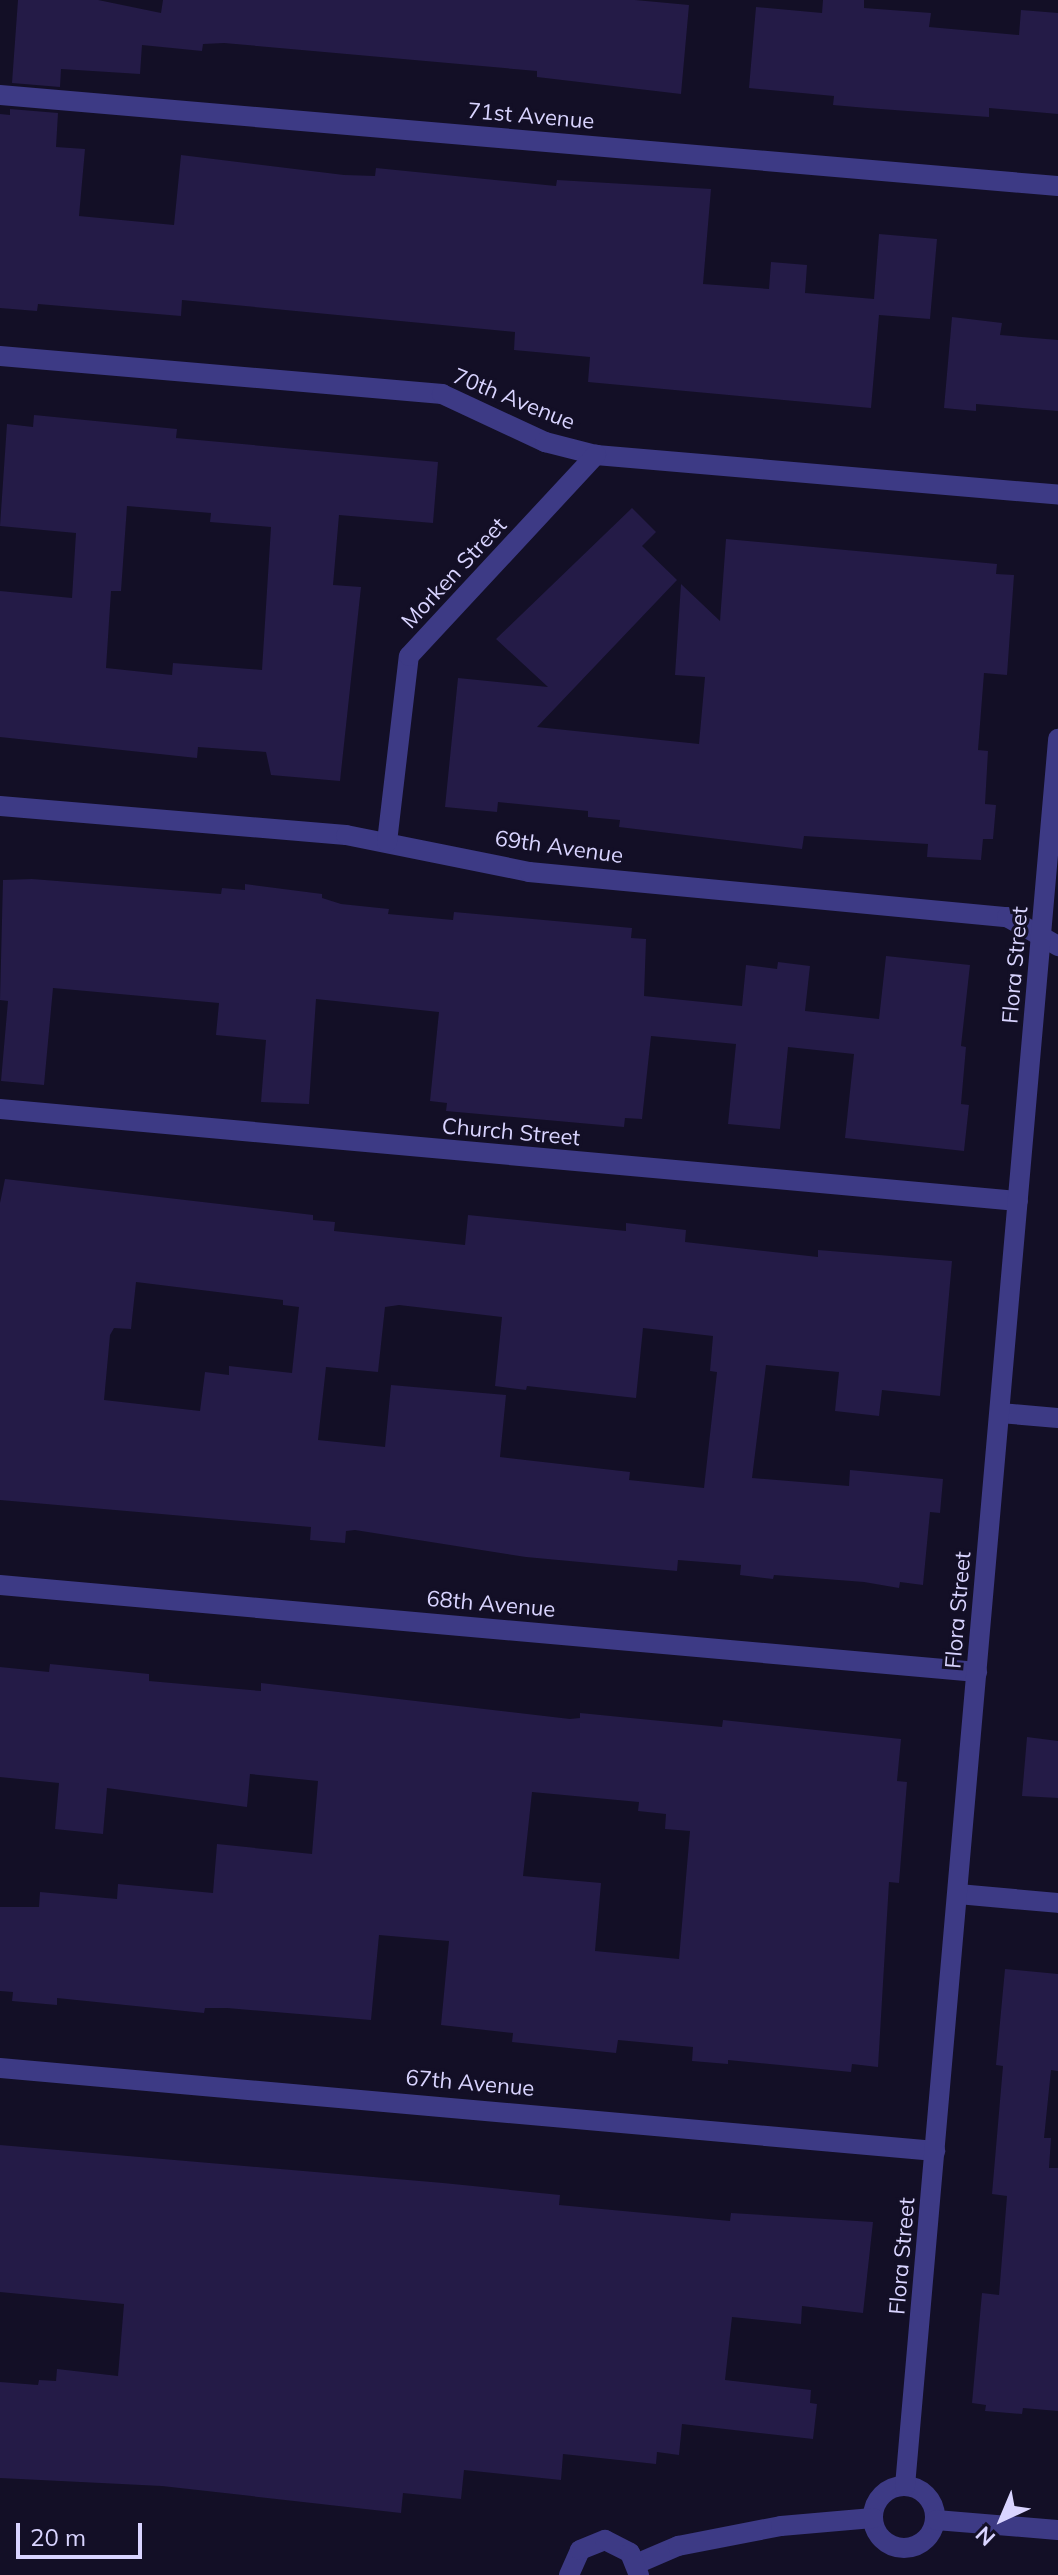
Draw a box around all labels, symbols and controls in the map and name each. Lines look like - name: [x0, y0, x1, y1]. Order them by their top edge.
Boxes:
- street label: 71st Avenue: [466, 97, 596, 135]
- street label: 70th Avenue: [449, 363, 579, 435]
- street label: Morken Street: [396, 512, 512, 634]
- street label: 69th Avenue: [493, 825, 625, 869]
- street label: Flora Street: [997, 905, 1033, 1025]
- street label: Church Street: [441, 1113, 581, 1151]
- street label: Flora Street: [940, 1550, 976, 1670]
- street label: 68th Avenue: [425, 1585, 557, 1623]
- street label: 67th Avenue: [404, 2064, 536, 2102]
- street label: Flora Street: [884, 2196, 920, 2316]
- north arrow: [962, 2479, 1042, 2559]
- scale bar: [20, 2507, 146, 2557]
- text: N: [970, 2520, 1001, 2552]
- text: 20 m: [30, 2522, 86, 2552]

